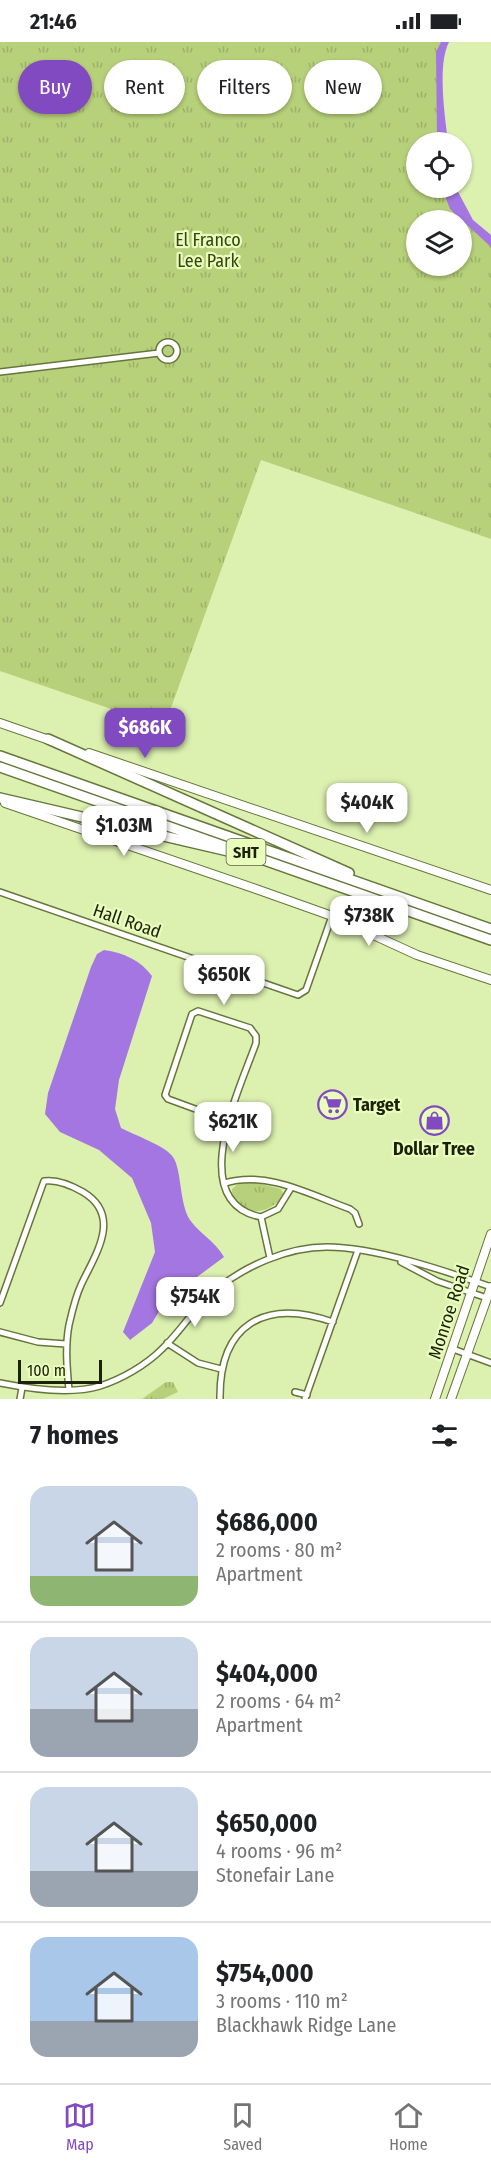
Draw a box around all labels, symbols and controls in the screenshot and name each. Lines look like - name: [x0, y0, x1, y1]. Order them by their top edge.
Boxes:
- text: 21:46: [30, 8, 77, 35]
- chip: Buy: [18, 60, 92, 114]
- chip: Rent: [104, 60, 185, 114]
- chip: Filters: [197, 60, 292, 114]
- chip: New: [304, 60, 382, 114]
- map controls: [406, 132, 472, 276]
- button: locate: [406, 132, 472, 198]
- button: layers: [406, 210, 472, 276]
- park label: El Franco Lee Park: [175, 229, 241, 272]
- pin: $686K: [103, 708, 187, 759]
- text: $686K: [118, 715, 172, 739]
- pin: $404K: [325, 783, 409, 834]
- text: $404K: [340, 790, 394, 814]
- pin: $1.03M: [75, 806, 173, 857]
- text: $1.03M: [96, 813, 152, 837]
- road number: SHT: [226, 839, 266, 865]
- pin: $738K: [327, 896, 411, 947]
- street label: Hall Road: [90, 899, 164, 943]
- text: $738K: [344, 903, 394, 927]
- pin: $650K: [182, 955, 266, 1006]
- text: $650K: [198, 962, 250, 986]
- supermarket icon: Target: [316, 1089, 348, 1121]
- place label: Target: [353, 1094, 401, 1116]
- pin: $621K: [191, 1102, 275, 1153]
- shop icon: Dollar Tree: [418, 1104, 450, 1136]
- text: $621K: [208, 1109, 258, 1133]
- place label: Dollar Tree: [393, 1138, 475, 1160]
- street label: Monroe Road: [423, 1262, 475, 1362]
- pin: $754K: [153, 1277, 237, 1328]
- text: $754K: [170, 1284, 220, 1308]
- scale bar: [18, 1357, 102, 1384]
- text: 100 m: [27, 1361, 66, 1380]
- icon: filters: [428, 1419, 461, 1452]
- text: 7 homes: [30, 1420, 118, 1451]
- text: $686,000: [216, 1507, 318, 1538]
- icon: home: [78, 1510, 150, 1582]
- text: 2 rooms · 80 m²: [216, 1538, 342, 1562]
- text: Apartment: [216, 1562, 303, 1586]
- text: $404,000: [216, 1658, 318, 1689]
- icon: home: [78, 1661, 150, 1733]
- text: 2 rooms · 64 m²: [216, 1689, 341, 1713]
- text: Apartment: [216, 1713, 303, 1737]
- text: $650,000: [216, 1808, 317, 1839]
- icon: home: [78, 1811, 150, 1883]
- text: 4 rooms · 96 m²: [216, 1839, 342, 1863]
- text: Stonefair Lane: [216, 1863, 334, 1887]
- text: $754,000: [216, 1958, 314, 1989]
- icon: home: [78, 1961, 150, 2033]
- text: 3 rooms · 110 m²: [216, 1989, 348, 2013]
- text: Blackhawk Ridge Lane: [216, 2013, 396, 2037]
- tab: Map: [63, 2099, 96, 2154]
- tab: Saved: [223, 2099, 262, 2154]
- tab: Home: [389, 2099, 428, 2154]

